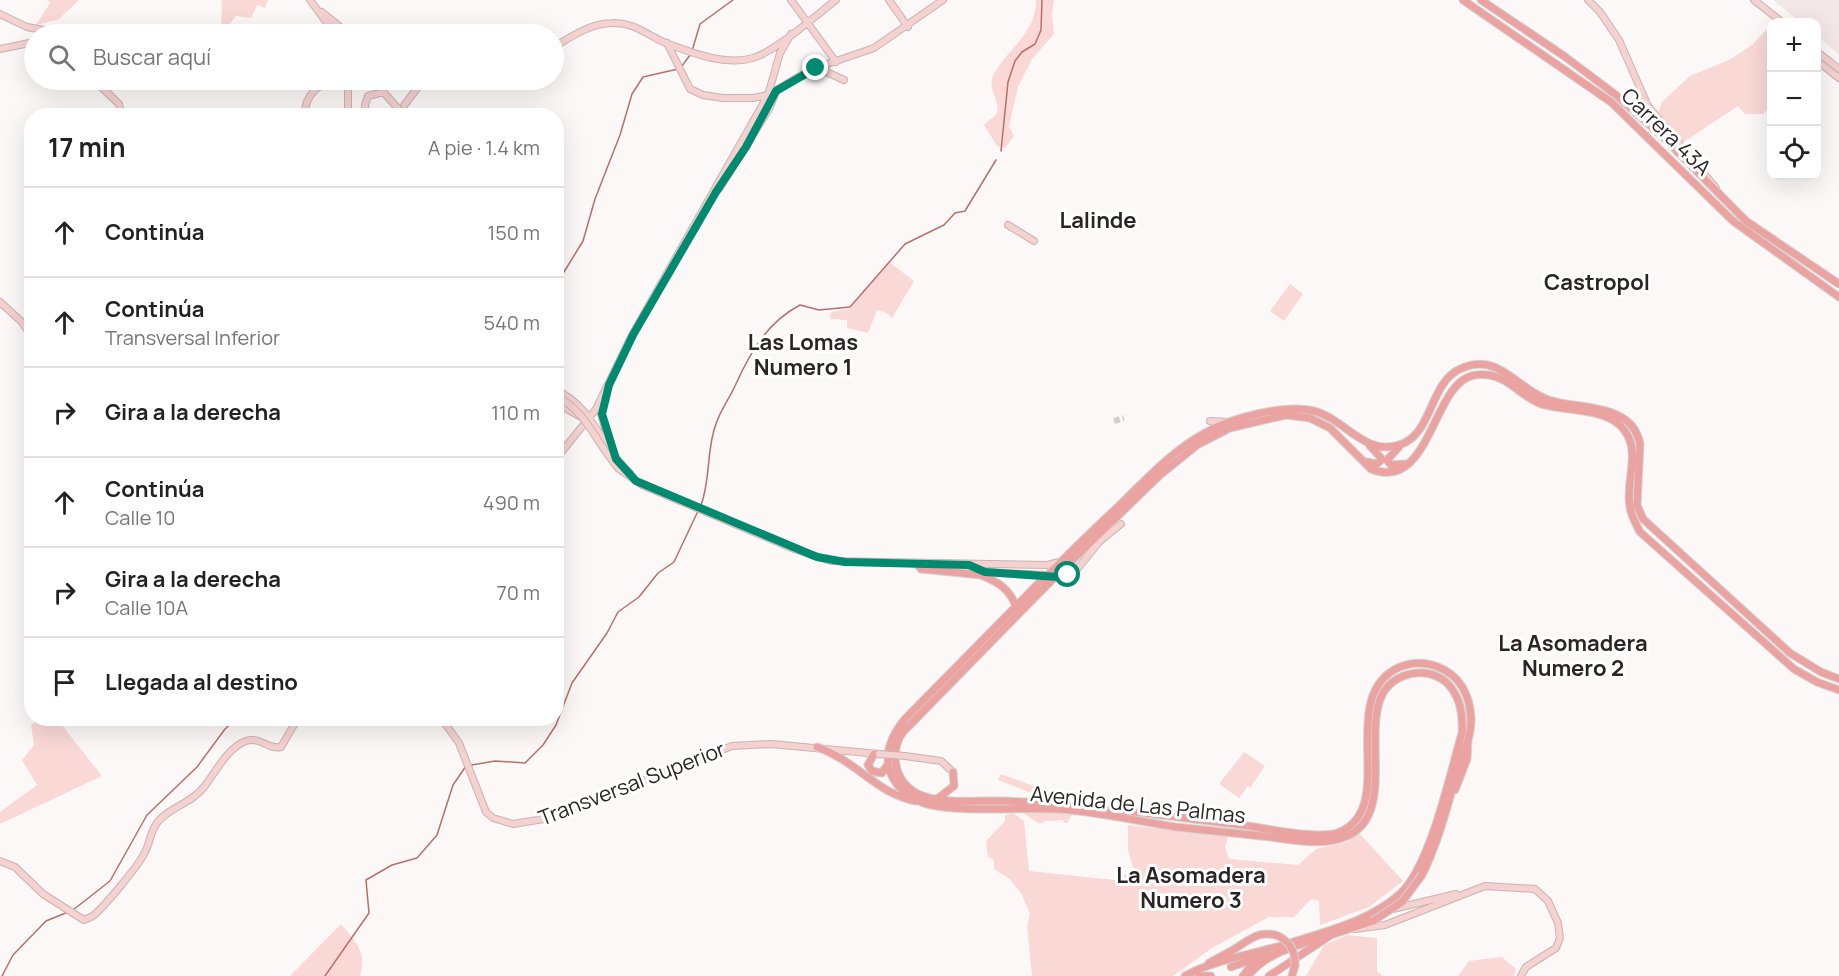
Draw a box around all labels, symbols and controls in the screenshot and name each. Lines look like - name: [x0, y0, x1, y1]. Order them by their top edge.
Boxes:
- map controls: [1767, 18, 1821, 180]
- button: +: [1767, 18, 1821, 72]
- search box: [24, 24, 564, 90]
- icon: search: [45, 41, 78, 74]
- text: Buscar aquí: [93, 42, 211, 72]
- route end: [802, 54, 828, 80]
- button: −: [1767, 72, 1821, 126]
- street label: Carrera 43A: [1616, 82, 1718, 181]
- button: locate: [1767, 126, 1821, 180]
- text: 17 min: [48, 129, 125, 165]
- text: A pie · 1.4 km: [428, 134, 540, 161]
- district label: Lalinde: [1059, 205, 1137, 235]
- icon: ahead: [48, 216, 81, 249]
- text: Continúa: [105, 217, 205, 247]
- text: 150 m: [487, 219, 540, 246]
- district label: Castropol: [1544, 267, 1650, 297]
- text: Continúa: [105, 294, 205, 324]
- icon: ahead: [48, 306, 81, 339]
- text: 540 m: [484, 309, 540, 336]
- text: Transversal Inferior: [105, 324, 280, 351]
- district label: Las Lomas Numero 1: [748, 327, 858, 382]
- icon: right: [48, 396, 81, 429]
- text: Gira a la derecha: [105, 397, 281, 427]
- text: 110 m: [491, 399, 540, 426]
- text: Continúa: [105, 474, 205, 504]
- icon: ahead: [48, 486, 81, 519]
- text: 490 m: [483, 489, 540, 516]
- text: Calle 10: [105, 504, 175, 531]
- route start: [1054, 561, 1080, 587]
- text: Gira a la derecha: [105, 564, 281, 594]
- icon: right: [48, 576, 81, 609]
- text: 70 m: [497, 579, 540, 606]
- text: Calle 10A: [105, 594, 188, 621]
- district label: La Asomadera Numero 2: [1498, 628, 1648, 683]
- icon: arrive: [48, 666, 81, 699]
- text: Llegada al destino: [105, 667, 298, 697]
- street label: Transversal Superior: [534, 734, 729, 832]
- street label: Avenida de Las Palmas: [1029, 779, 1247, 829]
- district label: La Asomadera Numero 3: [1116, 860, 1266, 915]

